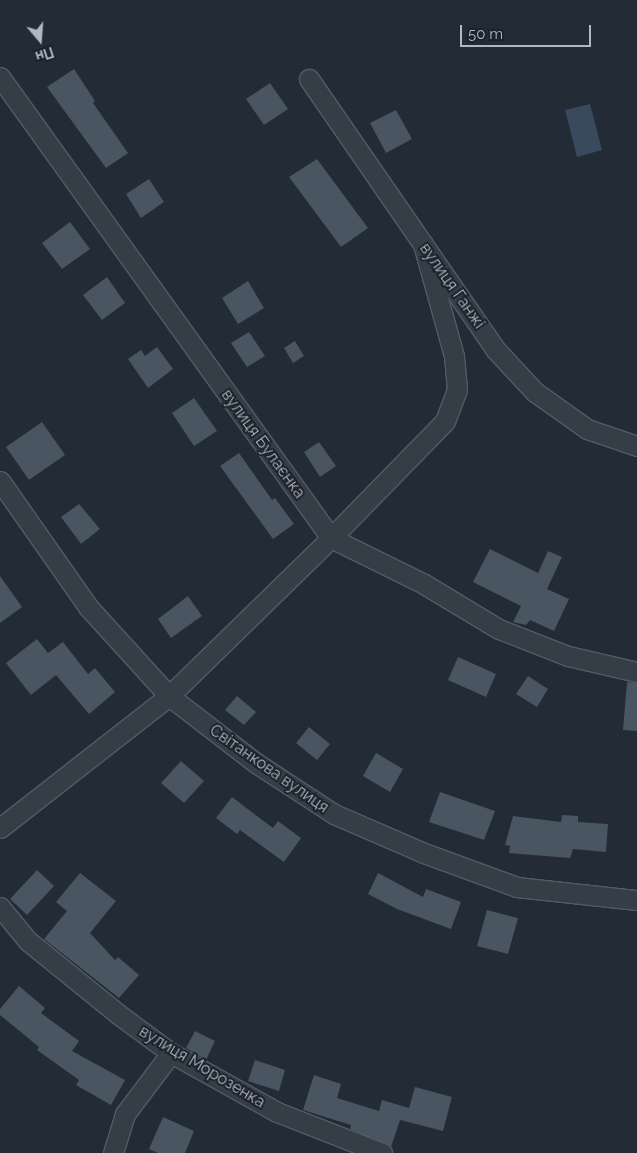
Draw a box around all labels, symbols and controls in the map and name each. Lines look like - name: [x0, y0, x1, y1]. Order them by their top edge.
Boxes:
- north arrow: [15, 15, 65, 65]
- scale bar: [462, 15, 593, 47]
- text: 50 m: [468, 25, 503, 43]
- text: Пн: [33, 44, 56, 65]
- street label: вулиця Ганжі: [415, 240, 489, 332]
- street label: вулиця Булаєнка: [217, 386, 309, 502]
- street label: Світанкова вулиця: [206, 721, 332, 817]
- street label: вулиця Морозенка: [136, 1022, 268, 1112]

